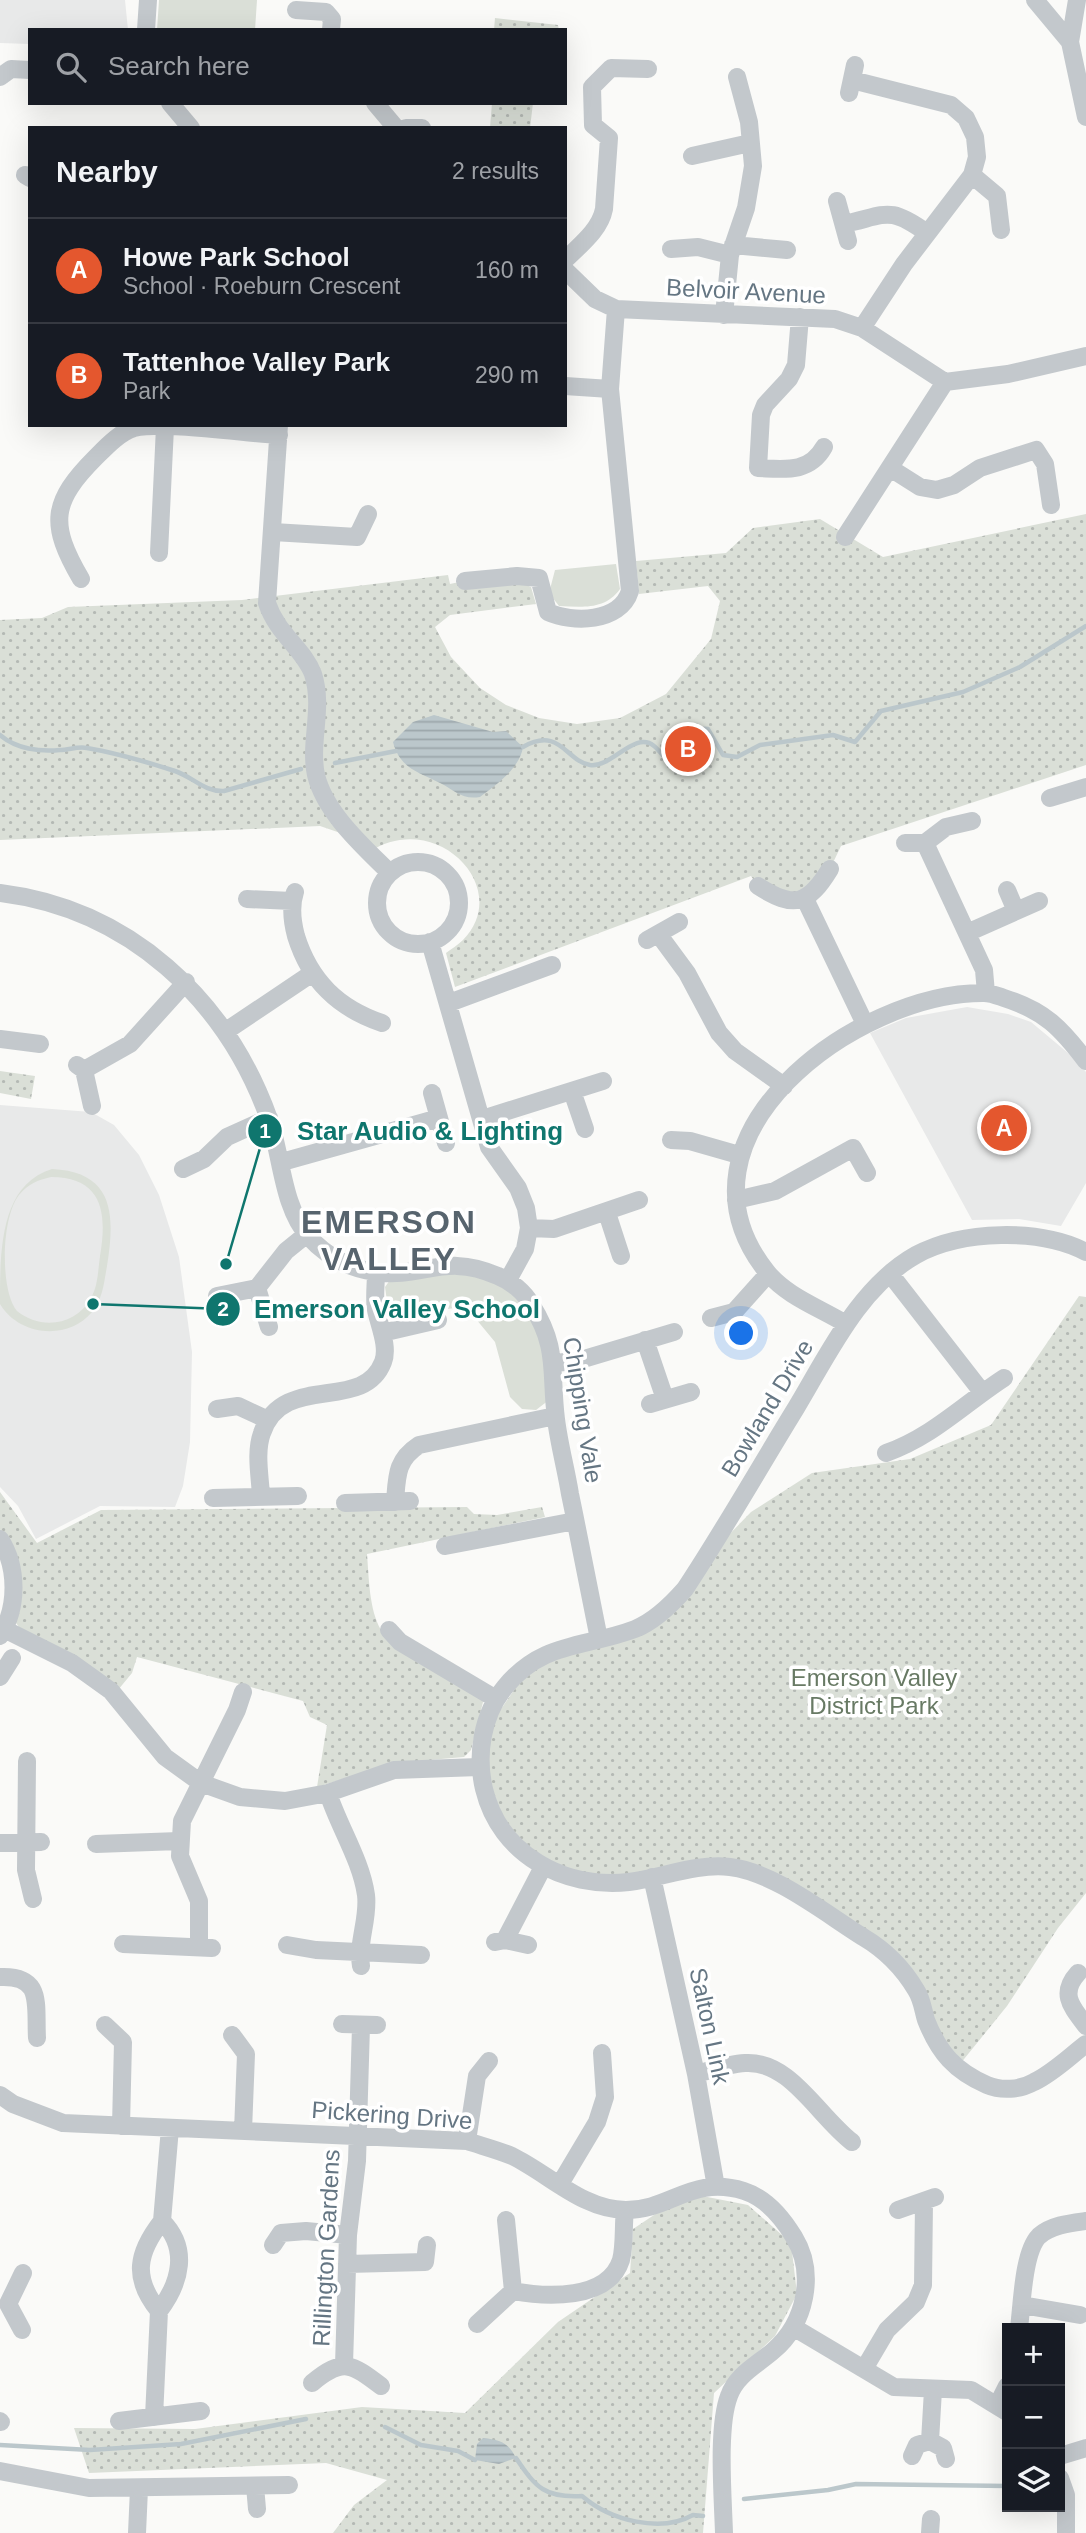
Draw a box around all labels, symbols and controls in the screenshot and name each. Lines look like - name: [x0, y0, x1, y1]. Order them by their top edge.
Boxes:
- search box: [28, 28, 567, 105]
- icon: search: [52, 48, 90, 86]
- text: Search here: [108, 51, 250, 81]
- text: Nearby: [56, 155, 158, 188]
- text: 2 results: [452, 158, 539, 184]
- text: Howe Park School: [123, 242, 350, 272]
- text: A: [71, 257, 87, 283]
- text: 160 m: [475, 257, 539, 283]
- text: School · Roeburn Crescent: [123, 273, 400, 299]
- street label: Belvoir Avenue: [666, 273, 826, 309]
- text: Tattenhoe Valley Park: [123, 347, 390, 377]
- text: B: [71, 362, 87, 388]
- text: 290 m: [475, 362, 539, 388]
- text: Park: [123, 378, 170, 404]
- pin: B: [665, 723, 711, 775]
- pin: A: [981, 1102, 1027, 1154]
- callout: Star Audio & Lighting: [248, 1107, 578, 1154]
- text: Star Audio & Lighting: [297, 1116, 563, 1146]
- text: 1: [259, 1119, 271, 1142]
- district label: EMERSON VALLEY: [301, 1204, 477, 1277]
- callout: Emerson Valley School: [205, 1285, 555, 1332]
- text: Emerson Valley School: [254, 1294, 540, 1324]
- text: 2: [217, 1297, 229, 1320]
- your location: [724, 1316, 758, 1350]
- street label: Chipping Vale: [558, 1335, 608, 1485]
- street label: Bowland Drive: [716, 1335, 818, 1481]
- park label: Emerson Valley District Park: [791, 1664, 957, 1719]
- street label: Salton Link: [684, 1965, 736, 2088]
- street label: Pickering Drive: [311, 2096, 473, 2134]
- street label: Rillington Gardens: [307, 2149, 345, 2347]
- map controls: [1002, 2323, 1065, 2512]
- button: +: [1002, 2323, 1065, 2386]
- button: −: [1002, 2386, 1065, 2449]
- button: layers: [1002, 2449, 1065, 2512]

